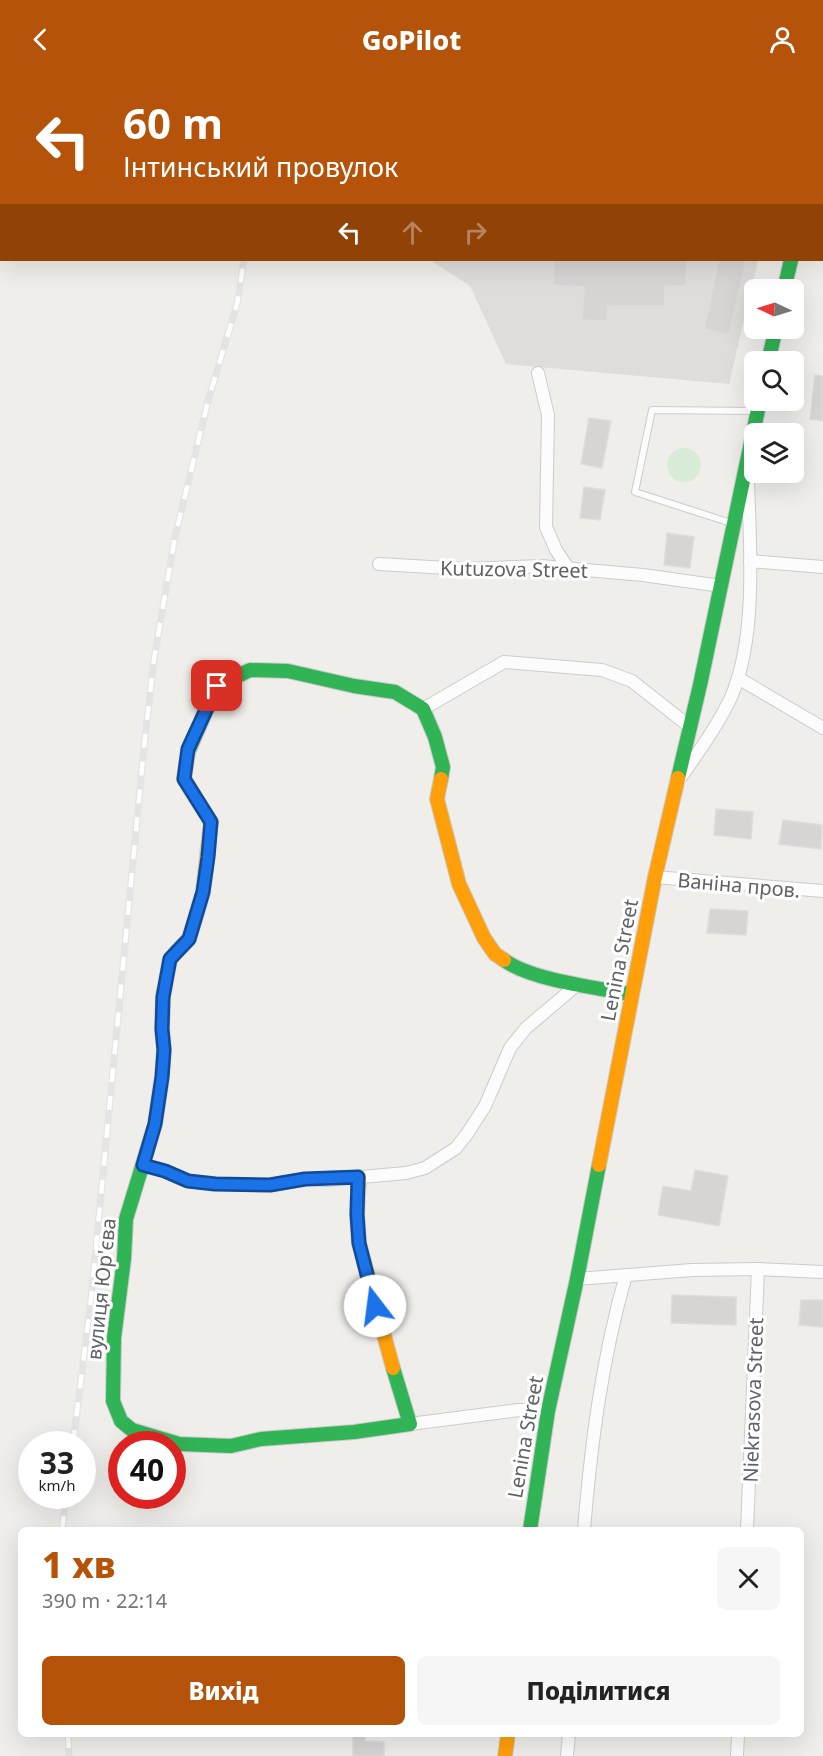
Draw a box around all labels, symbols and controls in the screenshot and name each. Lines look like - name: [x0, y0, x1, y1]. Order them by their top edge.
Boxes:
- text: GoPilot: [362, 21, 461, 58]
- icon: back: [24, 23, 57, 56]
- icon: person: [766, 23, 799, 56]
- text: 60 m: [123, 94, 223, 151]
- icon: left: [24, 102, 102, 180]
- text: Інтинський провулок: [123, 148, 398, 185]
- icon: left: [333, 216, 366, 249]
- icon: ahead: [396, 216, 429, 249]
- icon: right: [459, 216, 492, 249]
- north arrow: [744, 279, 804, 339]
- map controls: [744, 279, 804, 483]
- button: search: [744, 351, 804, 411]
- button: layers: [744, 423, 804, 483]
- street label: Kutuzova Street: [440, 554, 588, 584]
- pin: [191, 660, 242, 711]
- icon: arrive: [200, 669, 233, 702]
- street label: Ваніна пров.: [677, 866, 801, 904]
- street label: Lenina Street: [594, 897, 644, 1023]
- street label: вулиця Юр'єва: [80, 1217, 122, 1361]
- position arrow: [343, 1274, 407, 1338]
- street label: Niekrasova Street: [737, 1317, 769, 1483]
- street label: Lenina Street: [501, 1374, 549, 1500]
- speed limit sign: 40: [108, 1431, 186, 1509]
- text: 33: [40, 1442, 74, 1483]
- text: km/h: [39, 1475, 75, 1495]
- text: 1 хв: [42, 1540, 115, 1589]
- button: close: [717, 1547, 780, 1610]
- text: 390 m · 22:14: [42, 1587, 167, 1614]
- button: Вихід: [42, 1656, 405, 1725]
- button: Поділитися: [417, 1656, 780, 1725]

